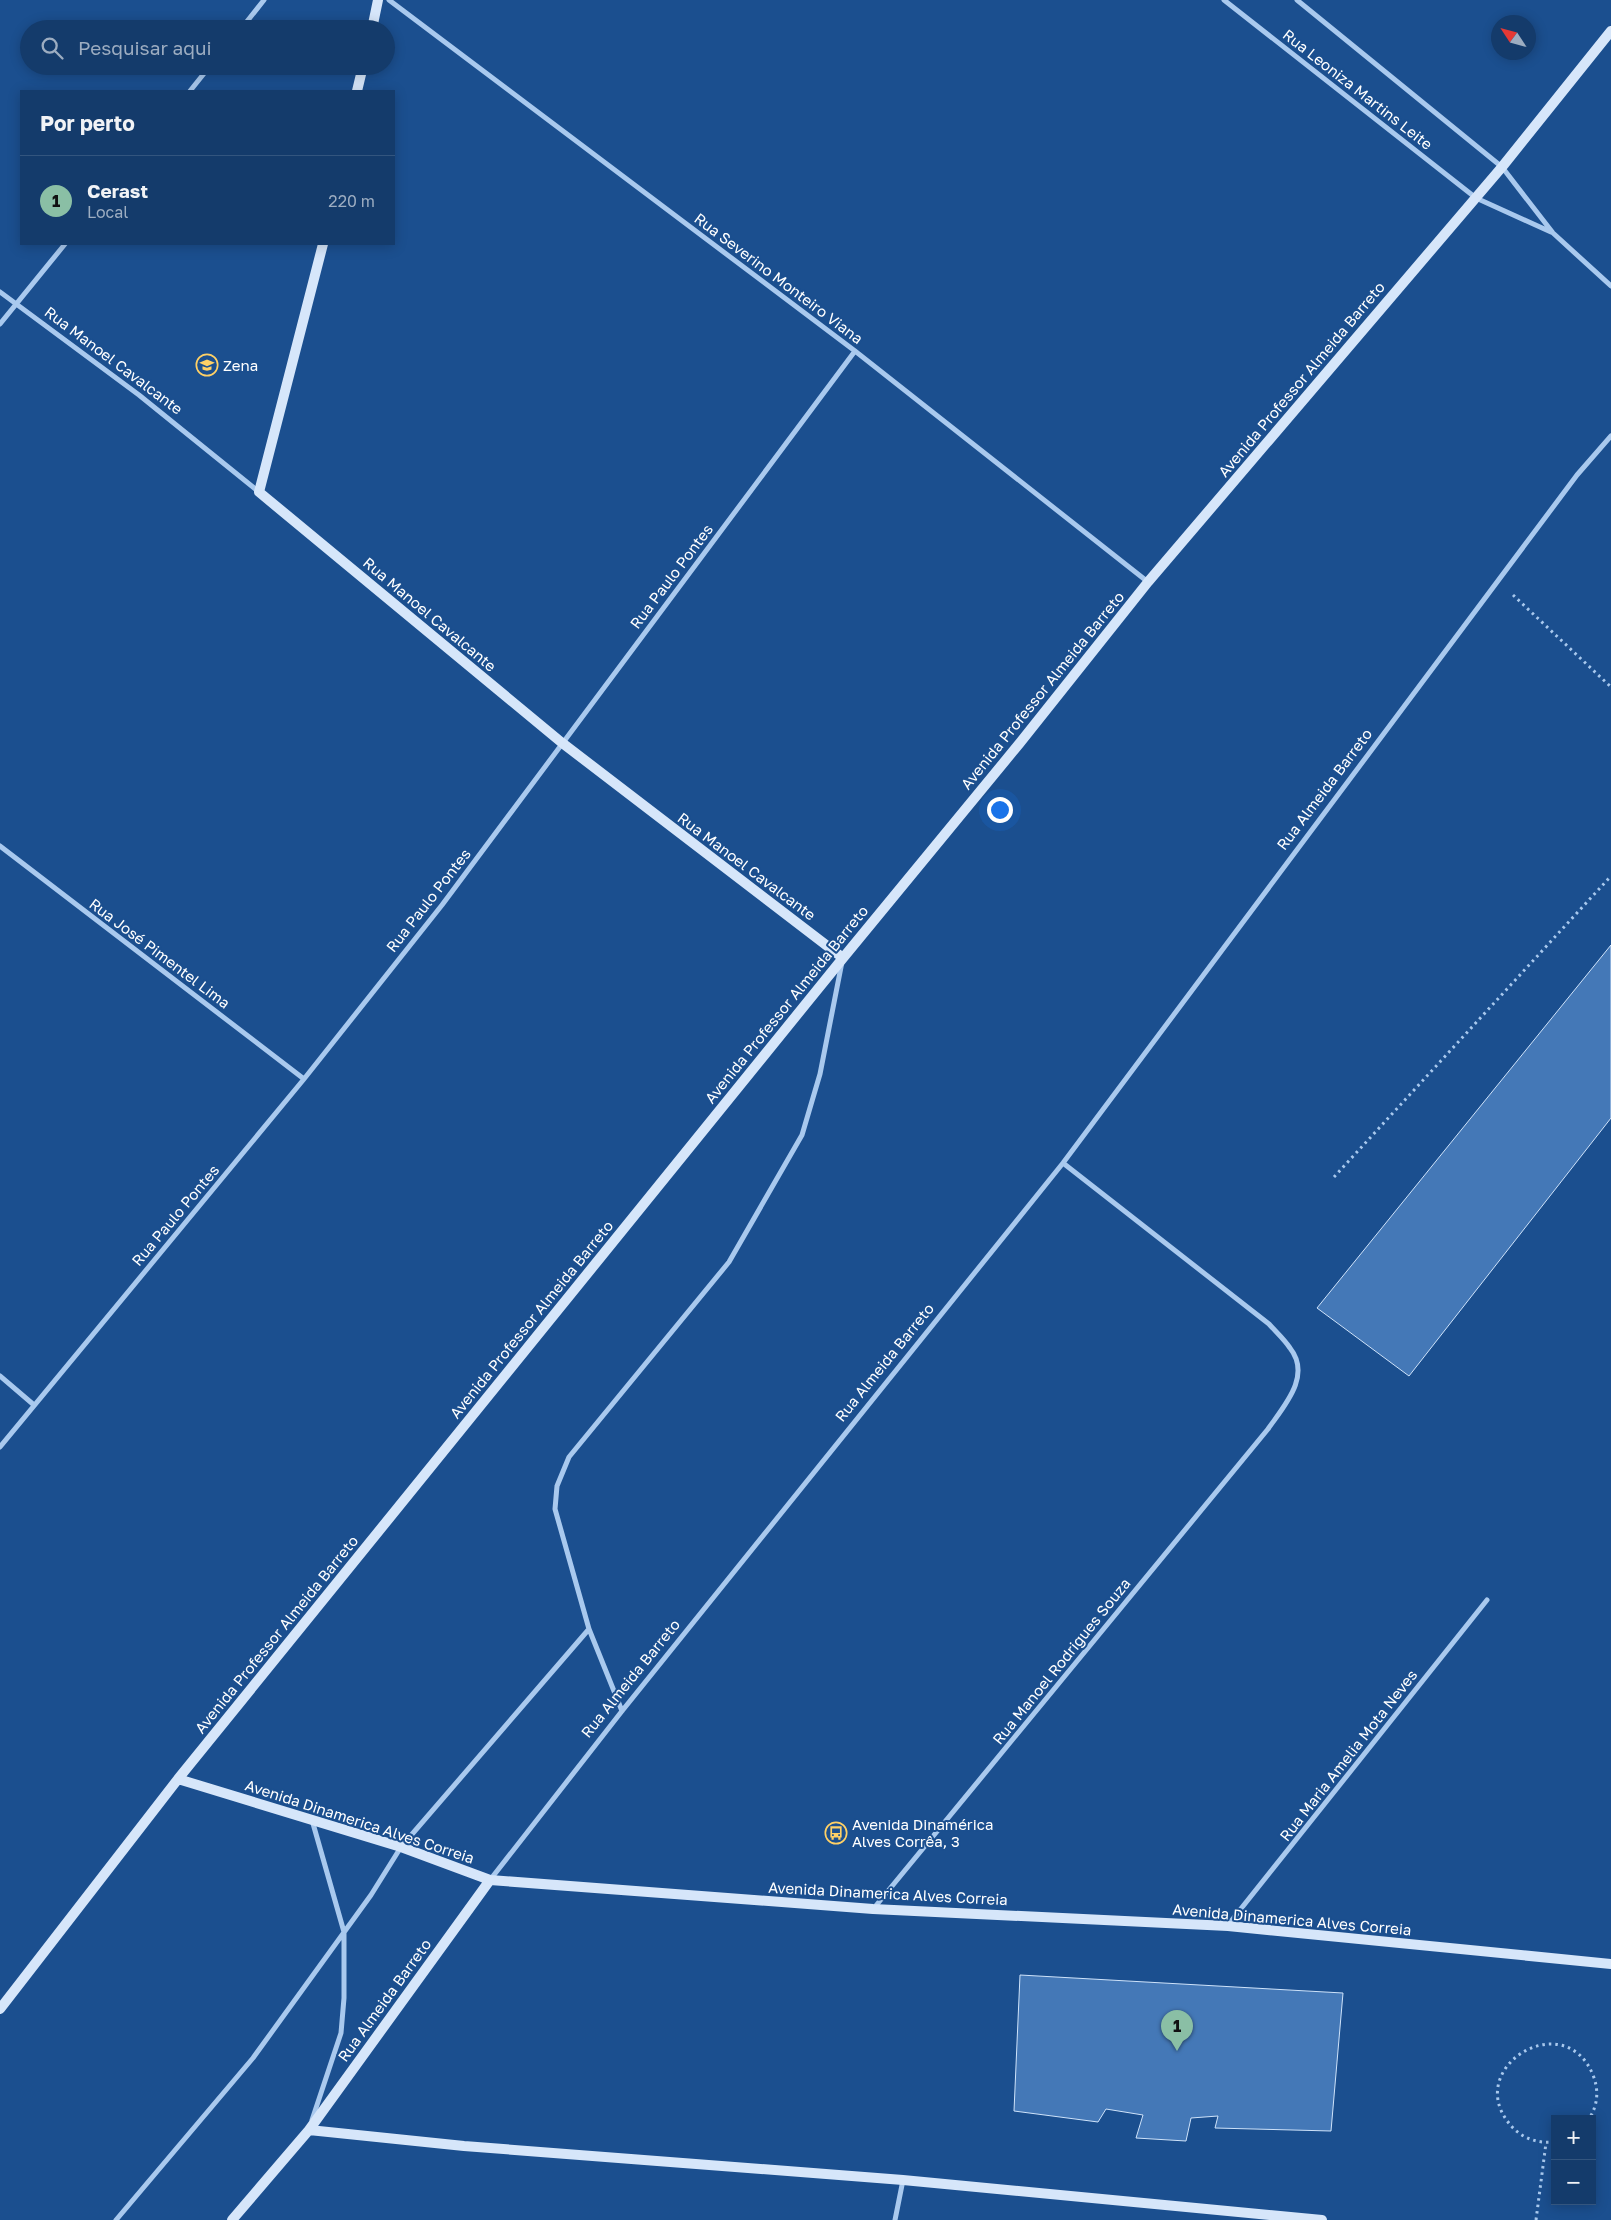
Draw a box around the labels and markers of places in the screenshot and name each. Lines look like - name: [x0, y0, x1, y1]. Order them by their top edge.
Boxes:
- school or university icon: Zena: [195, 353, 219, 377]
- place label: Zena: [223, 356, 258, 374]
- place label: Avenida Dinamérica Alves Corrêa, 3: [852, 1815, 993, 1850]
- bus stop icon: Avenida Dinamérica Alves Corrêa, 3: [824, 1821, 848, 1845]
- pin: 1: [1161, 2010, 1193, 2051]

